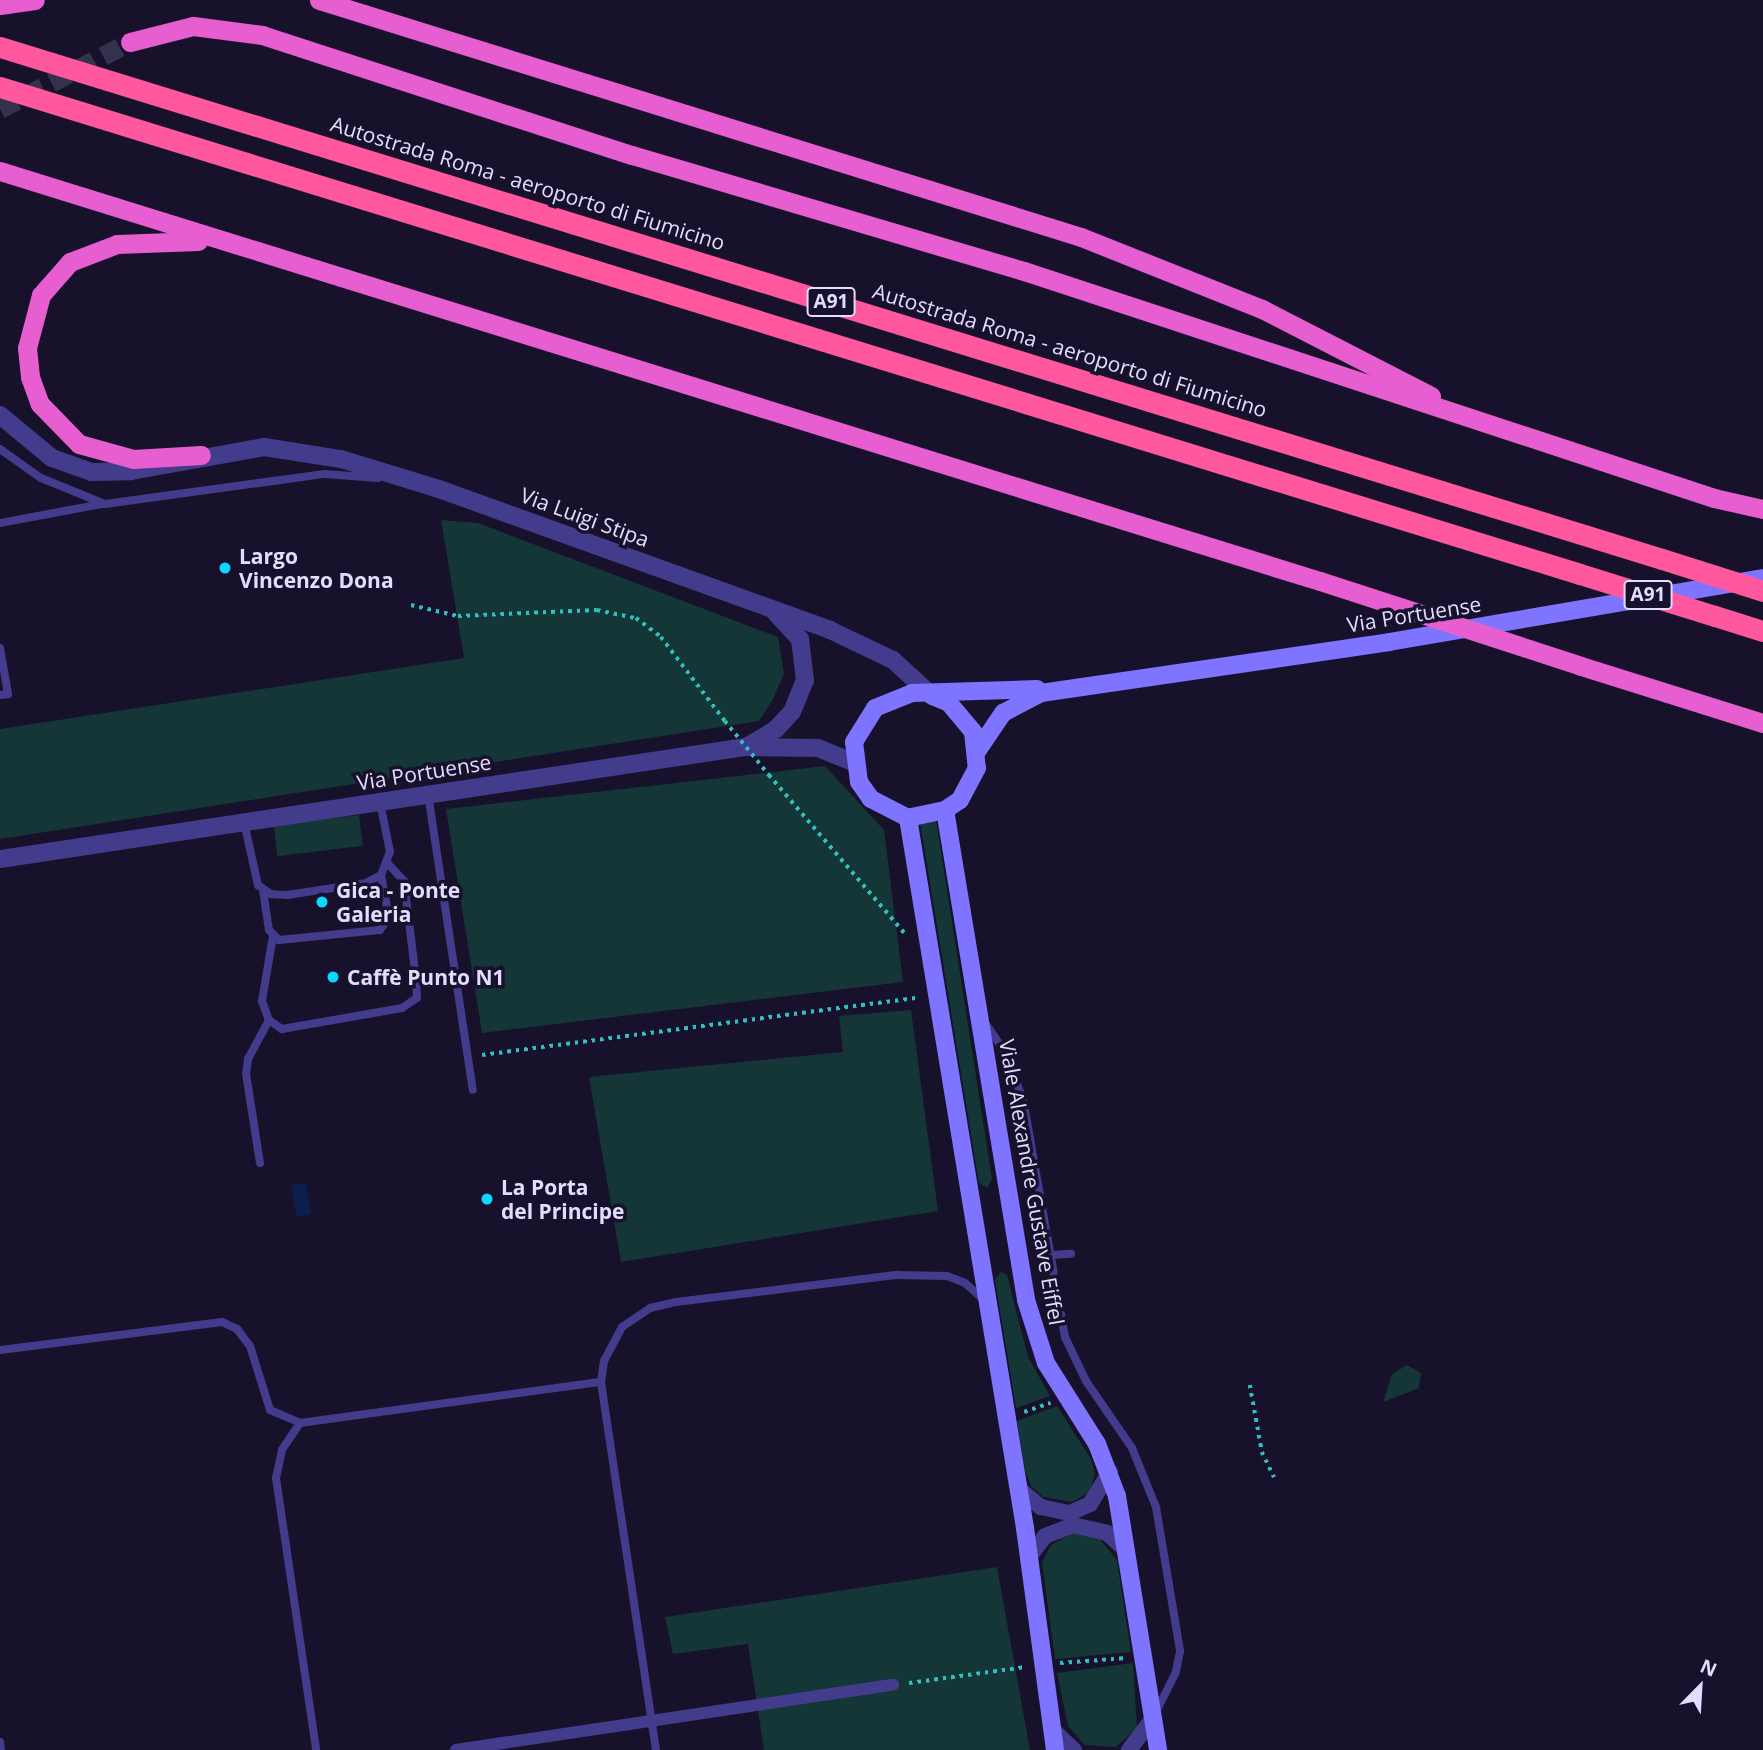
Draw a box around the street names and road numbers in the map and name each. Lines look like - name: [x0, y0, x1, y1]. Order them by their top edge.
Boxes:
- street label: Autostrada Roma - aeroporto di Fiumicino: [328, 111, 728, 255]
- street label: Autostrada Roma - aeroporto di Fiumicino: [870, 278, 1270, 422]
- road number: A91: [806, 286, 856, 318]
- street label: Via Luigi Stipa: [517, 482, 653, 552]
- road number: A91: [1624, 580, 1672, 610]
- street label: Via Portuense: [1345, 591, 1483, 637]
- street label: Via Portuense: [355, 749, 493, 795]
- street label: Viale Alexandre Gustave Eiffel: [994, 1037, 1070, 1327]

